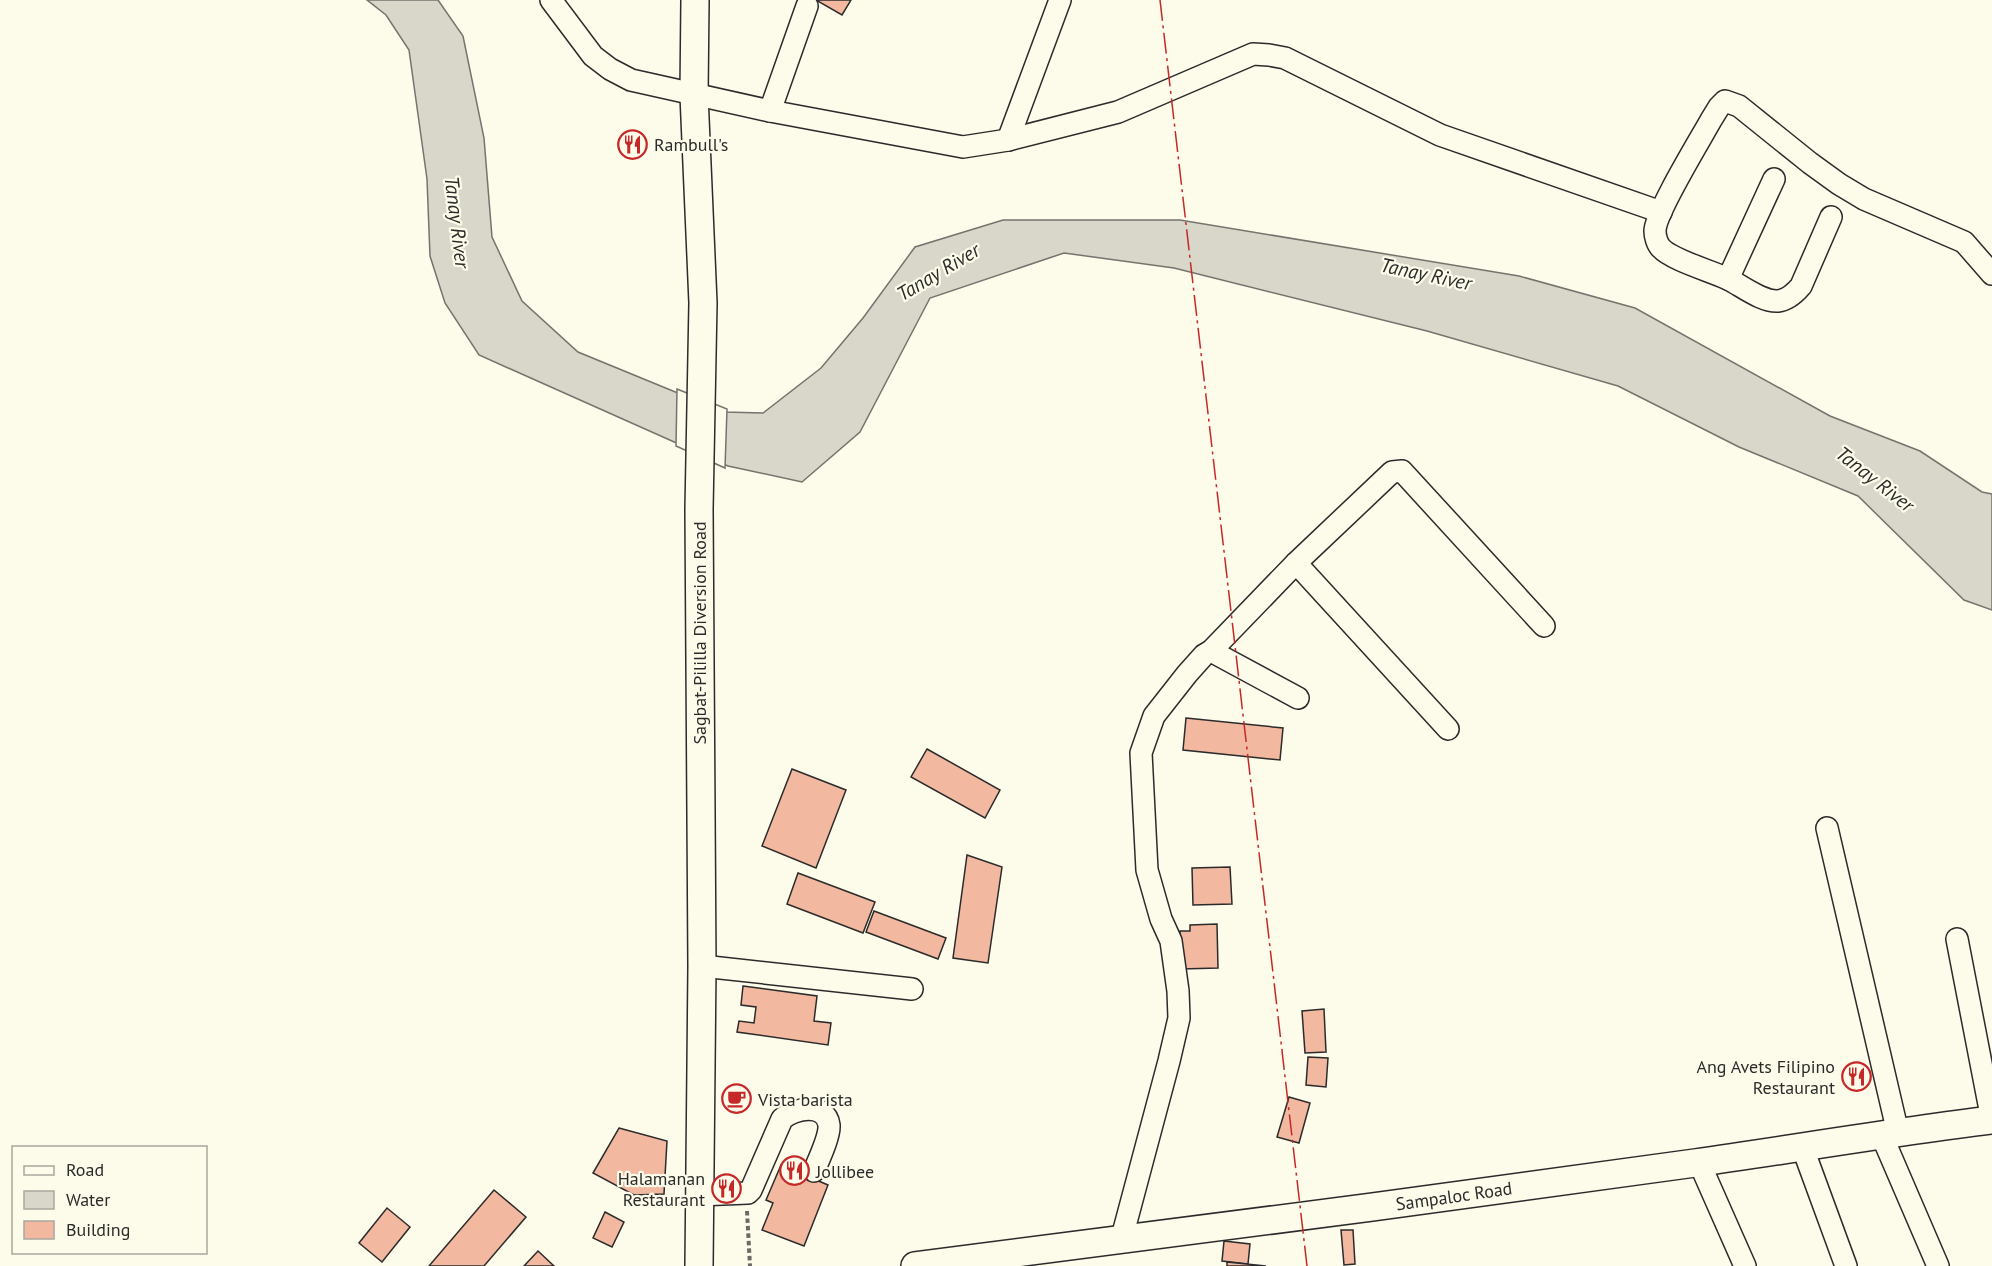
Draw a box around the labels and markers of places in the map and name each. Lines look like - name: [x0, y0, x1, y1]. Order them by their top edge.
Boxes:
- restaurant icon: Rambull's: [617, 128, 649, 160]
- place label: Rambull's: [654, 133, 728, 156]
- place label: Ang Avets Filipino Restaurant: [1696, 1055, 1835, 1099]
- restaurant icon: Ang Avets Filipino Restaurant: [1840, 1060, 1872, 1092]
- cafe icon: Vista barista: [721, 1083, 753, 1115]
- place label: Vista barista: [757, 1088, 853, 1111]
- restaurant icon: Jollibee: [779, 1155, 811, 1187]
- place label: Jollibee: [815, 1160, 874, 1183]
- place label: Halamanan Restaurant: [618, 1167, 705, 1211]
- restaurant icon: Halamanan Restaurant: [710, 1172, 742, 1204]

